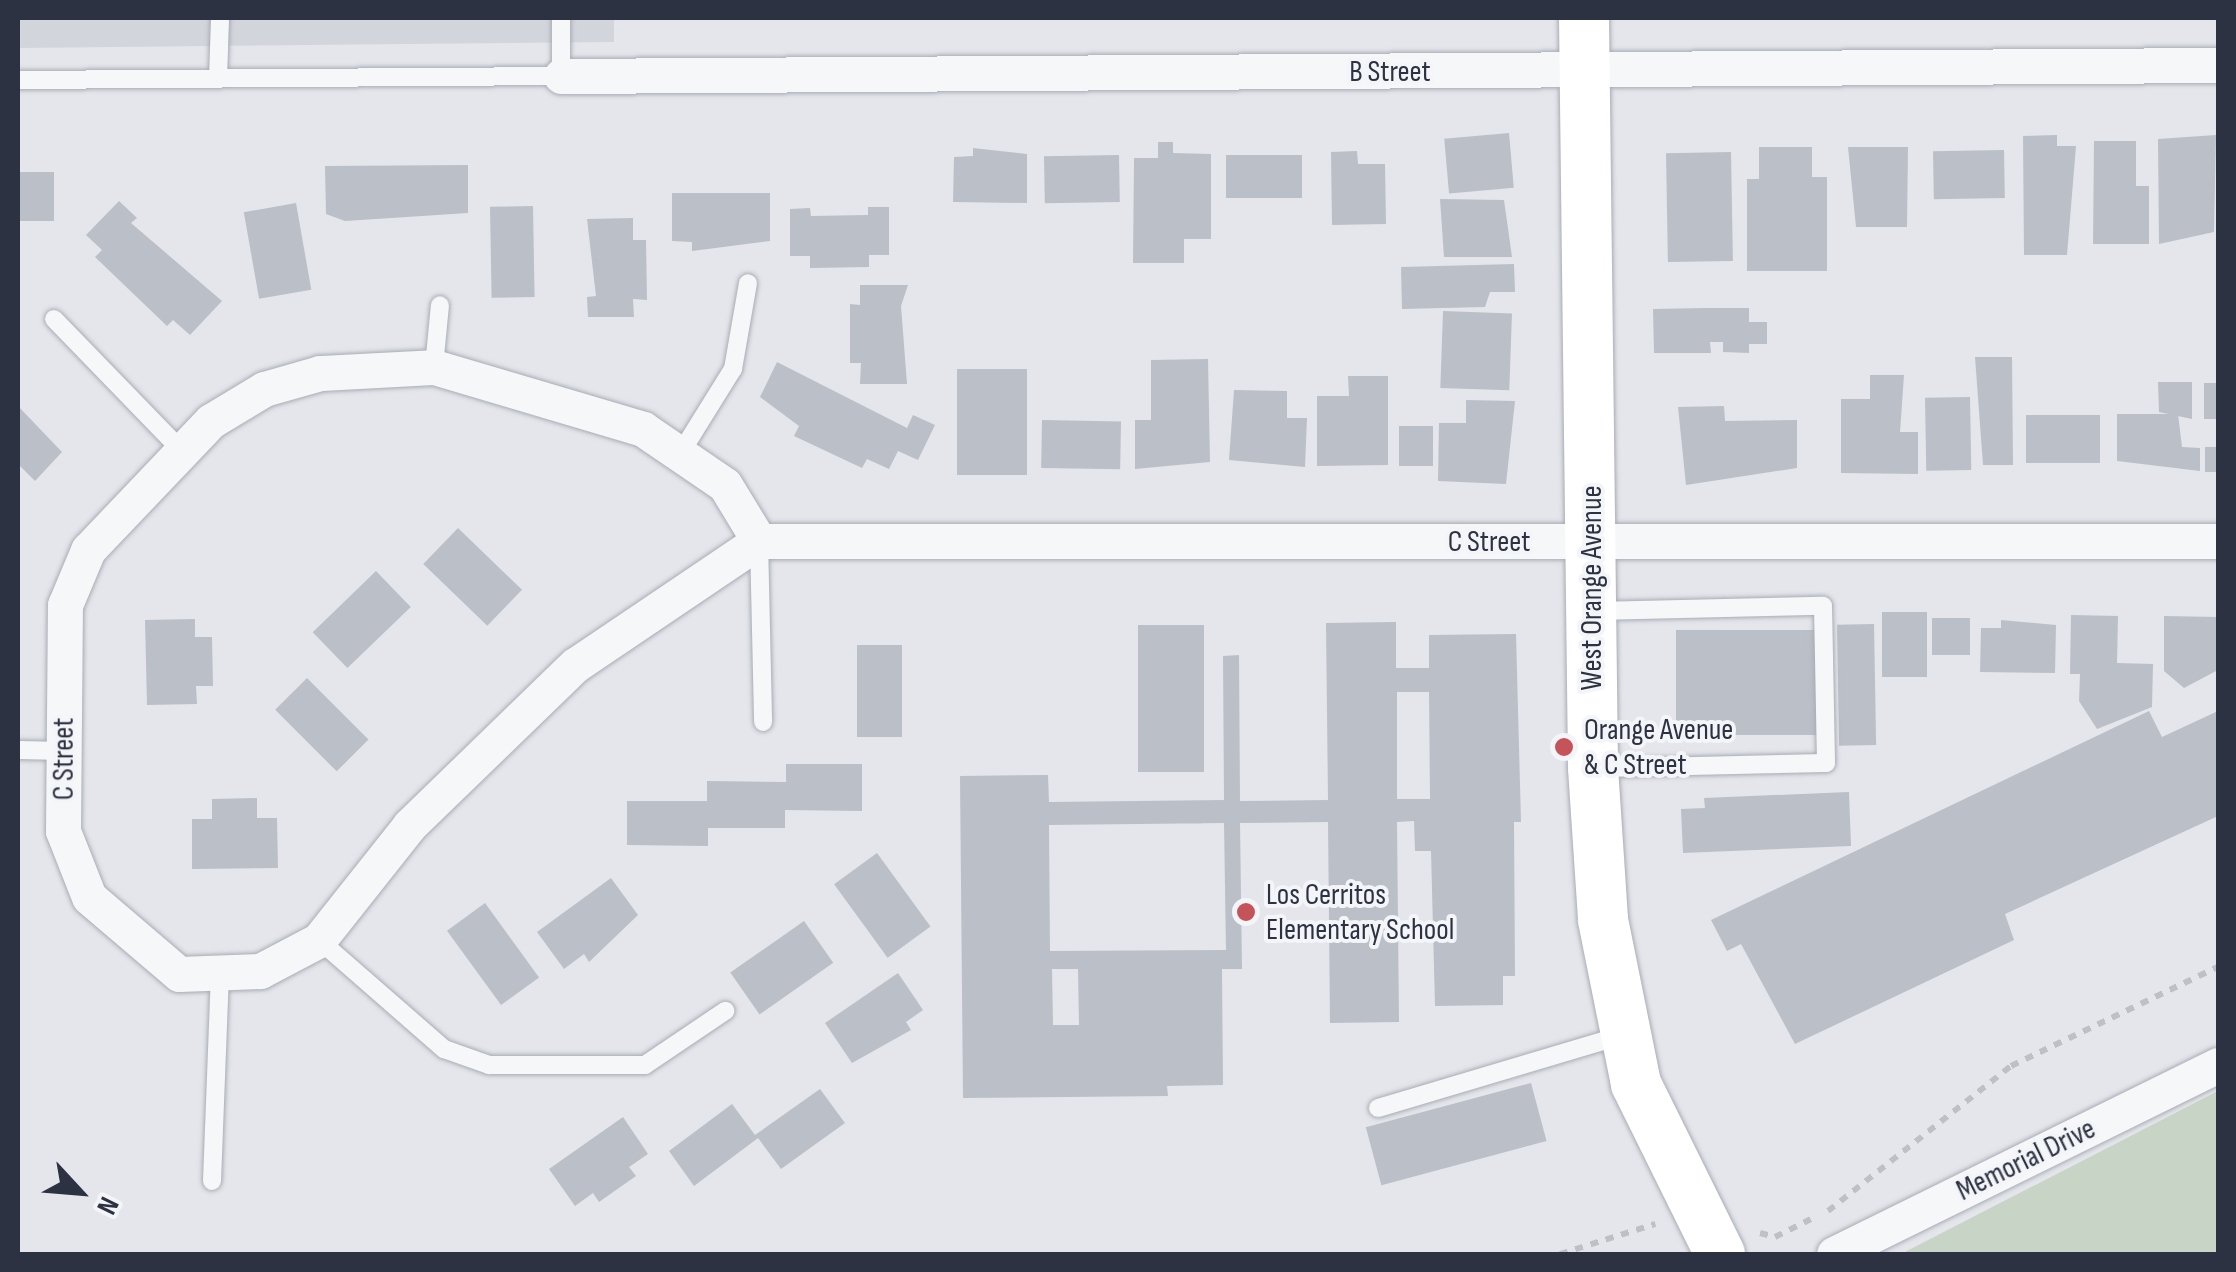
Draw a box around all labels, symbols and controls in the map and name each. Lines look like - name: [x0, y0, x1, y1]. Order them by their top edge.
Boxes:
- street label: B Street: [1349, 54, 1431, 90]
- street label: West Orange Avenue: [1574, 485, 1610, 691]
- street label: C Street: [1448, 524, 1530, 560]
- place label: Orange Avenue & C Street: [1584, 712, 1733, 782]
- street label: C Street: [46, 718, 82, 800]
- marker: Orange Avenue & C Street: [1553, 736, 1575, 758]
- place label: Los Cerritos Elementary School: [1266, 877, 1454, 948]
- marker: Los Cerritos Elementary School: [1235, 901, 1257, 923]
- street label: Memorial Drive: [1951, 1111, 2101, 1209]
- north arrow: [30, 1142, 130, 1242]
- text: N: [89, 1191, 126, 1219]

